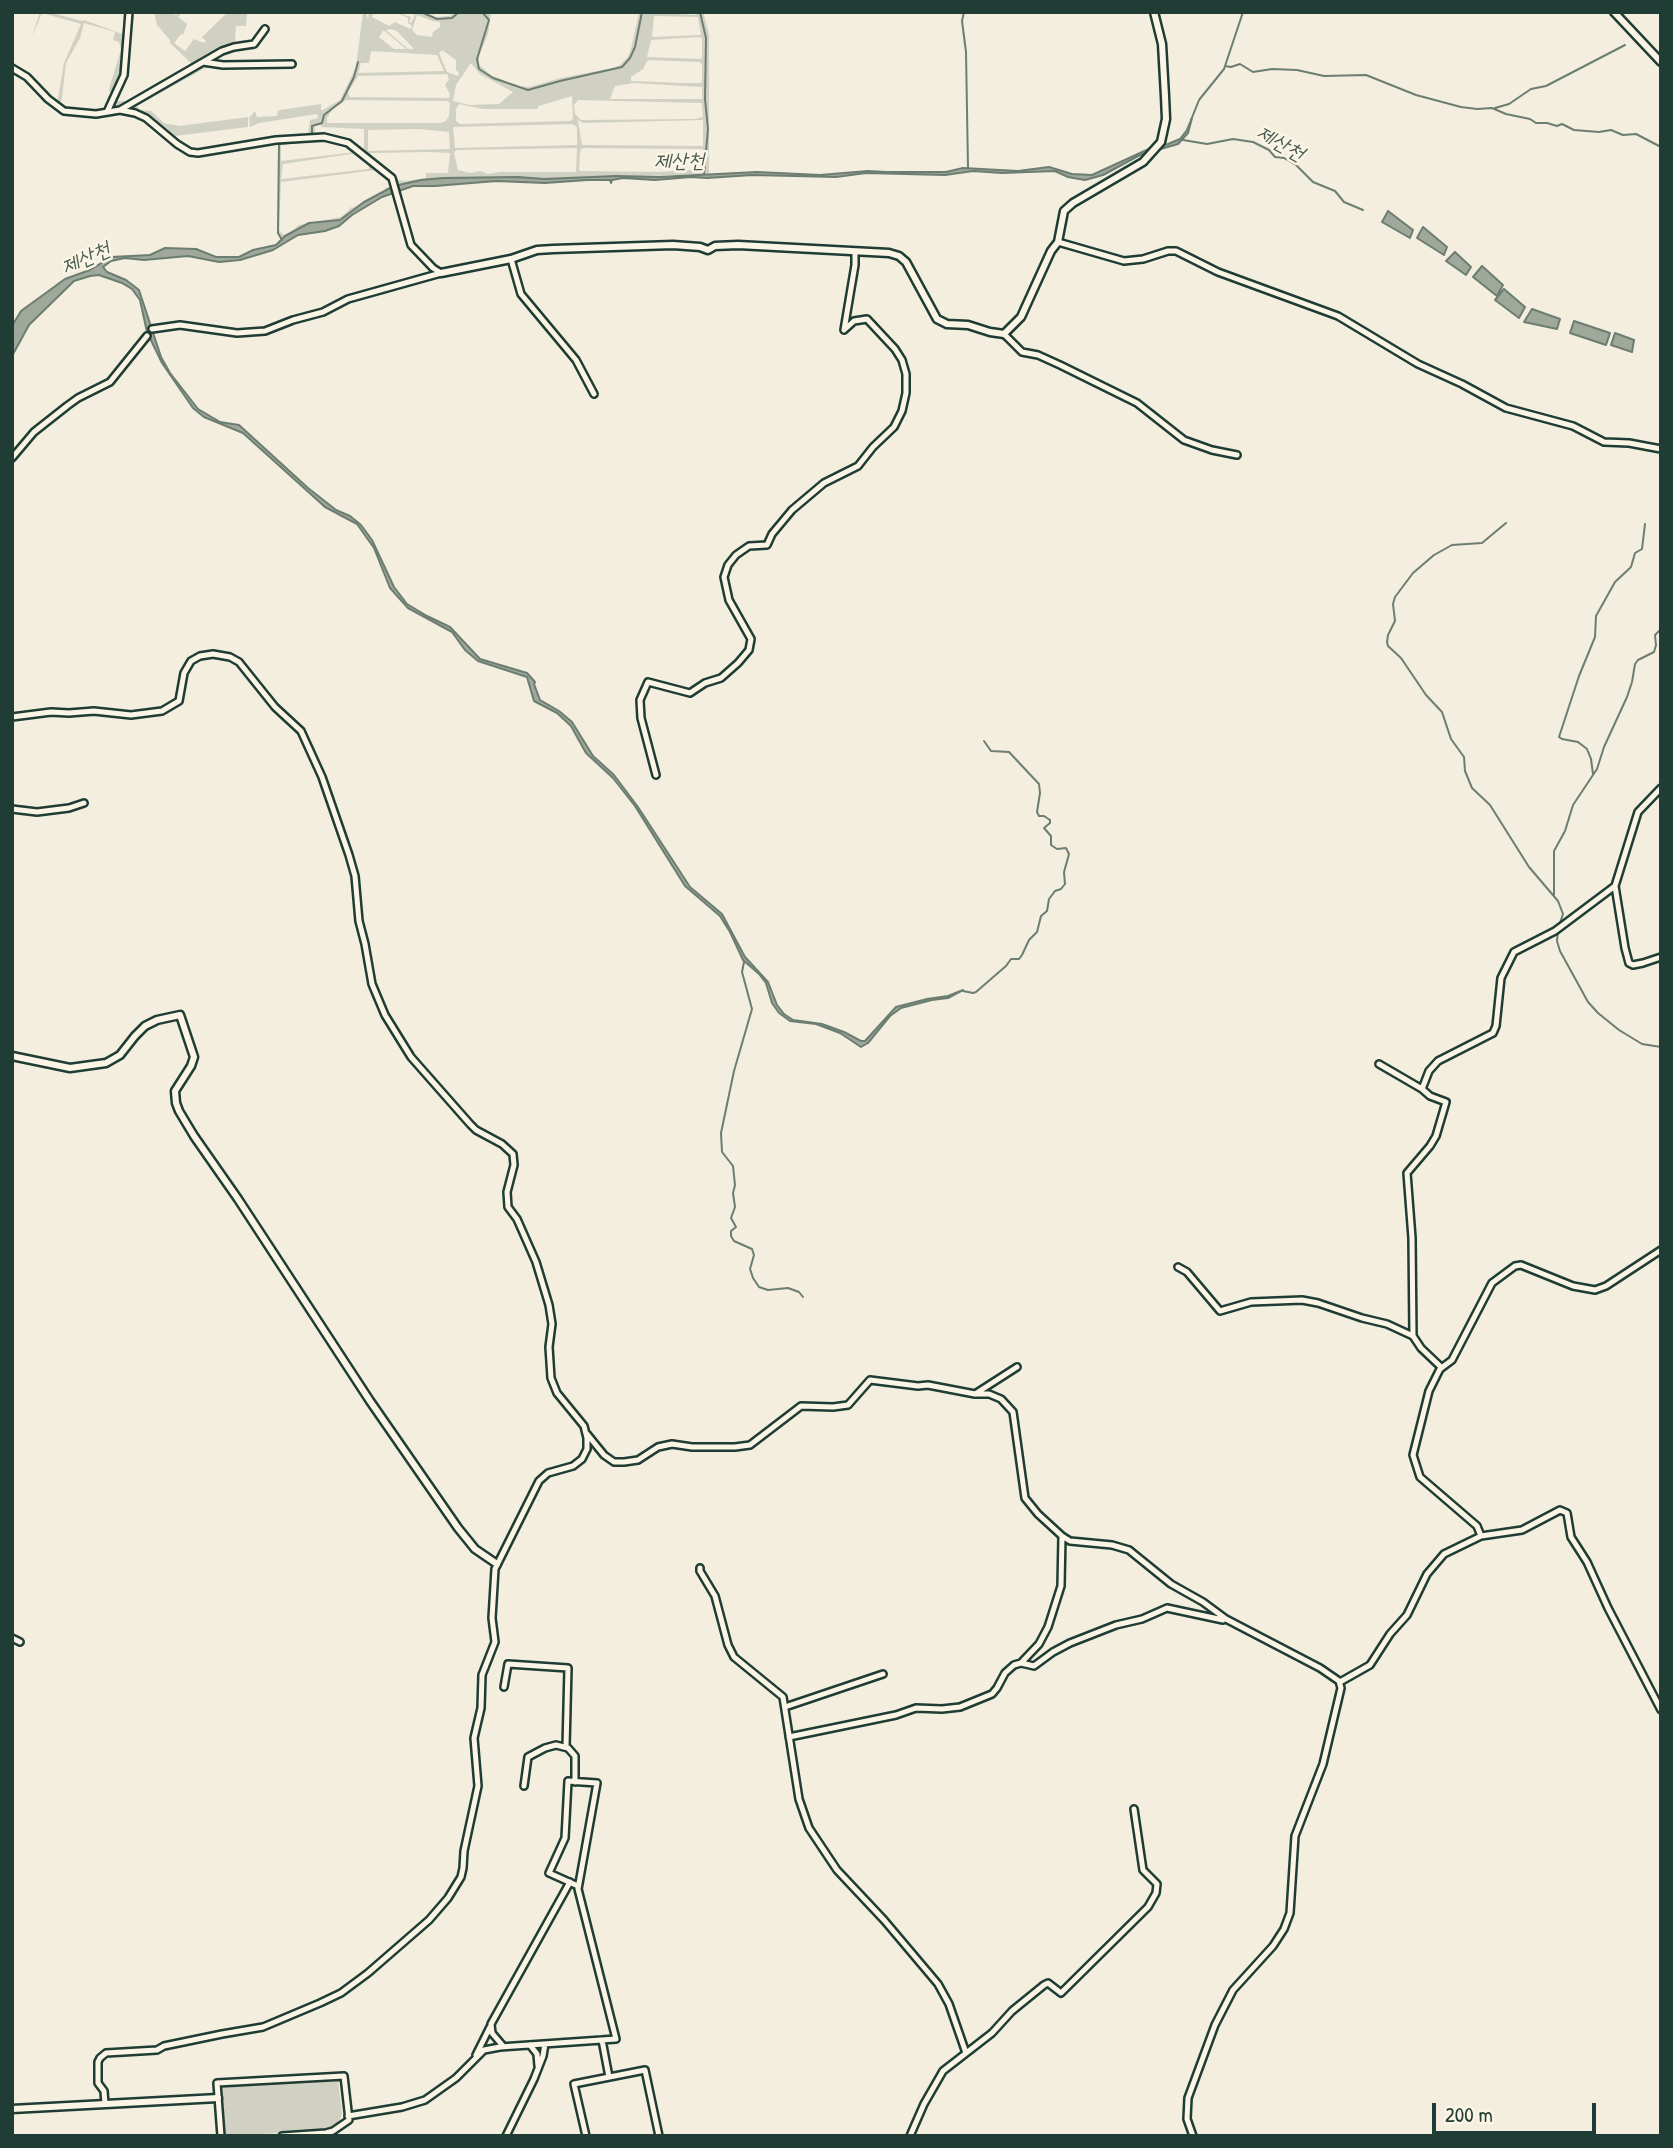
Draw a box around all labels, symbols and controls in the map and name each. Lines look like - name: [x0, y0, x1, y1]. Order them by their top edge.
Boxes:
- water label: 제산천: [1252, 121, 1308, 167]
- water label: 제산천: [653, 149, 705, 175]
- water label: 제산천: [58, 237, 114, 281]
- scale bar: [1435, 2088, 1600, 2132]
- text: 200 m: [1445, 2100, 1493, 2129]

